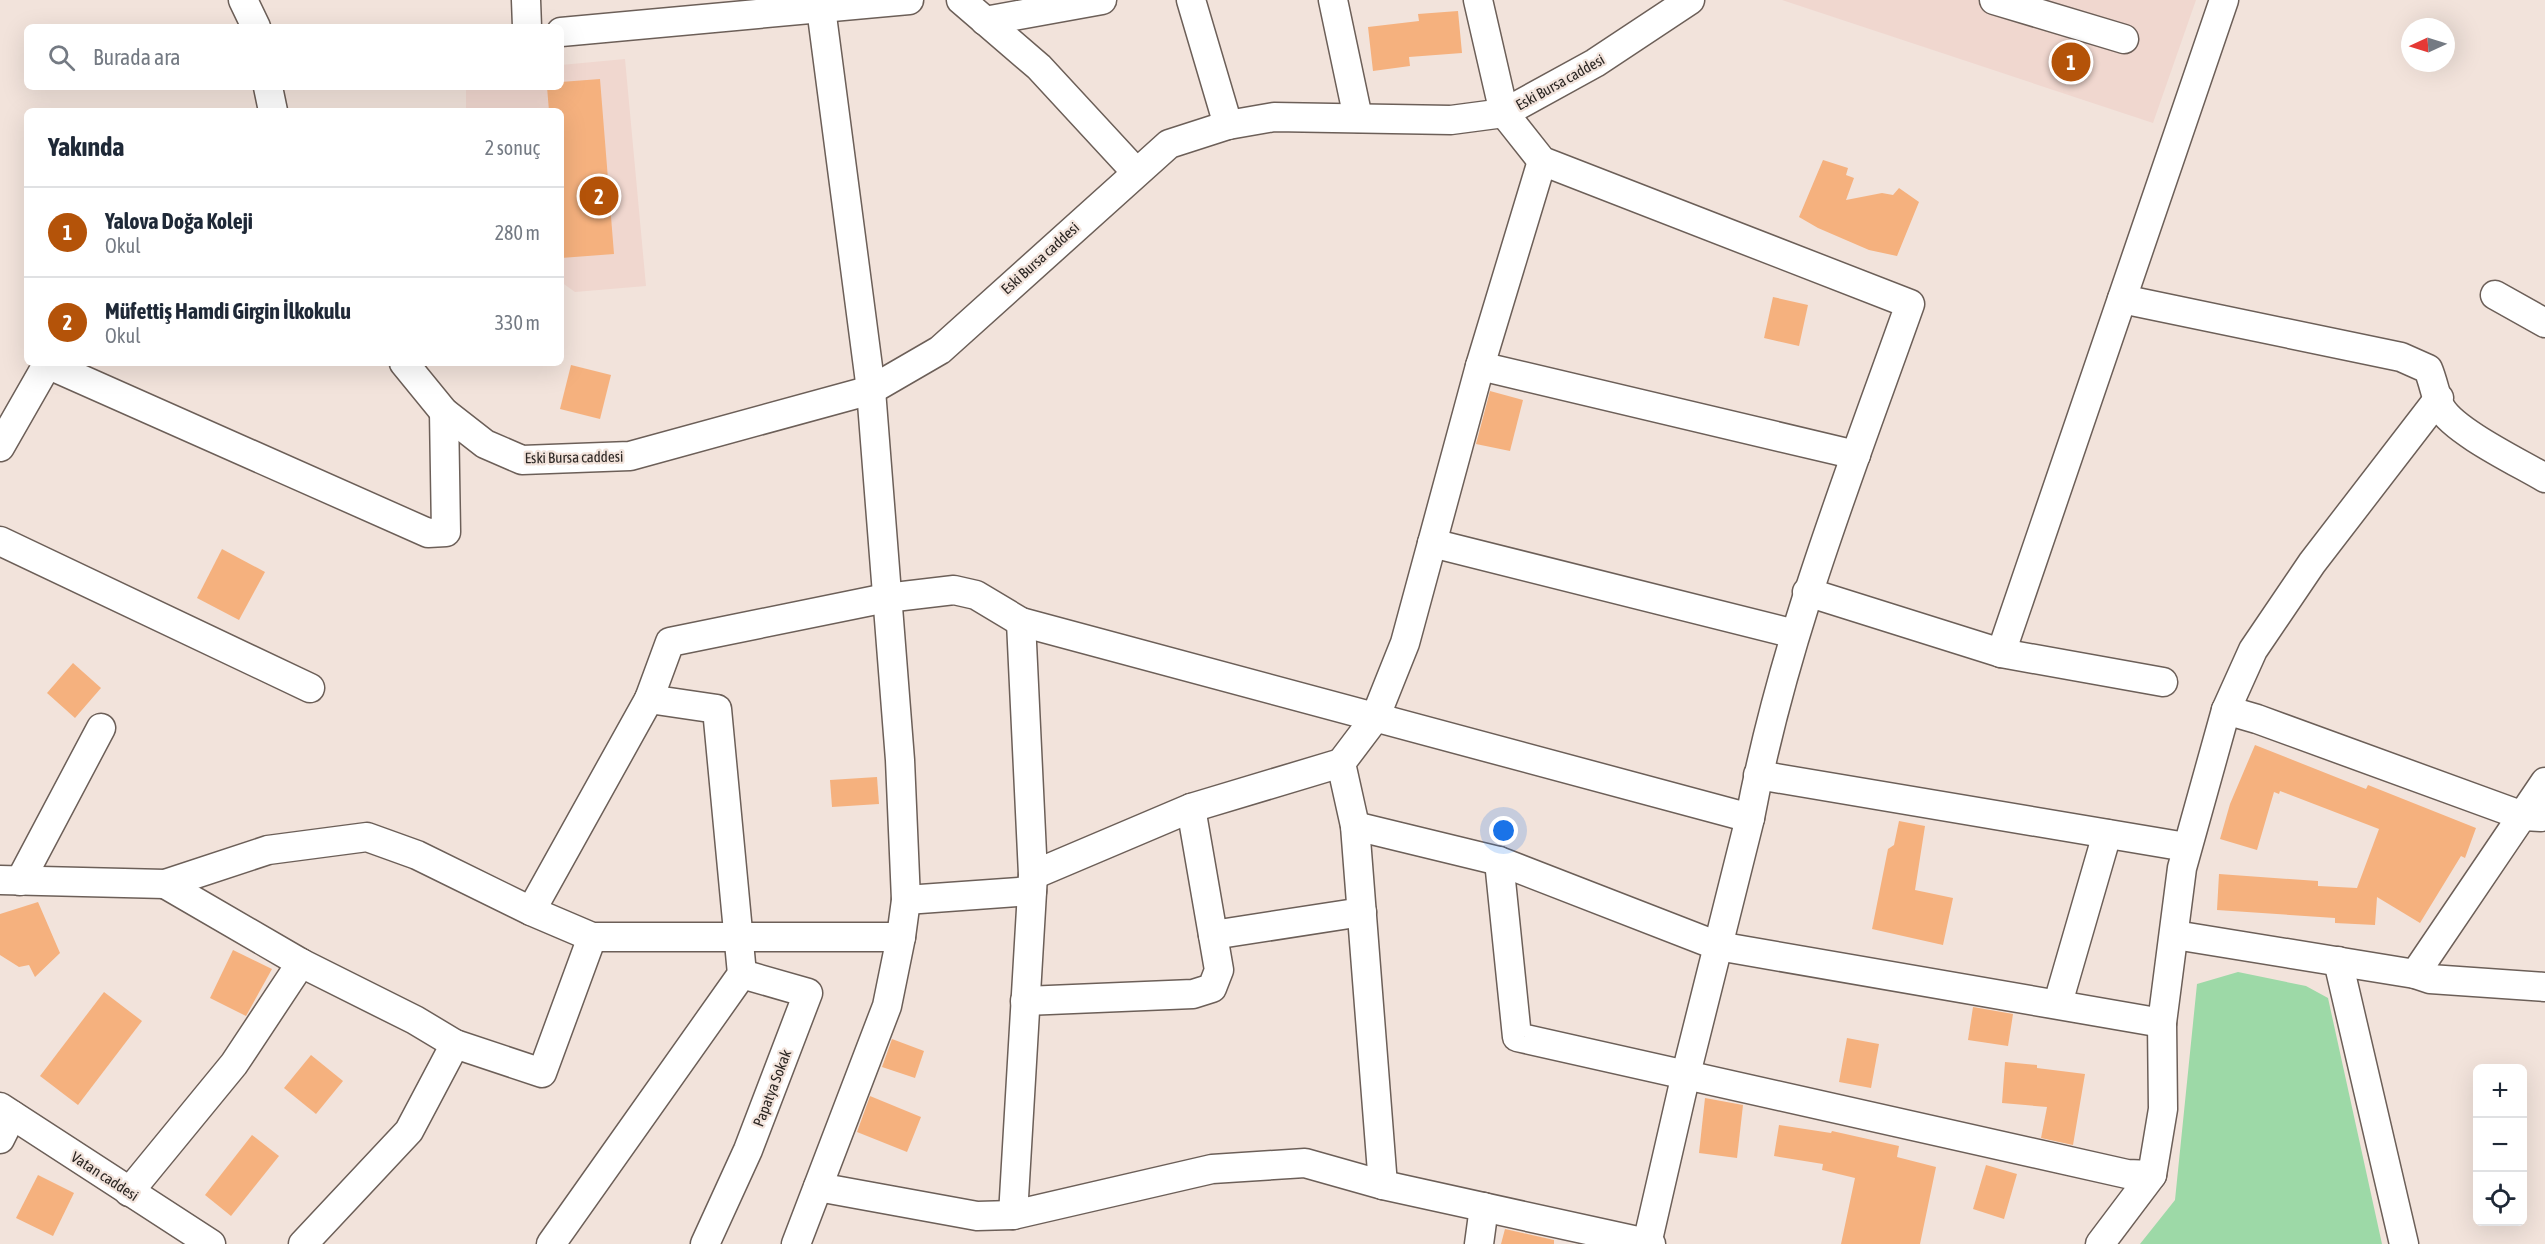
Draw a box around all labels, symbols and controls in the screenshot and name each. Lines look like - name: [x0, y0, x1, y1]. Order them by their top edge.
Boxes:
- north arrow: [2401, 18, 2455, 72]
- search box: [24, 24, 564, 90]
- pin: 1: [2052, 40, 2090, 84]
- icon: search: [45, 41, 78, 74]
- text: Burada ara: [93, 44, 181, 70]
- street label: Eski Bursa caddesi: [1513, 51, 1607, 113]
- text: Yakında: [48, 132, 124, 162]
- text: 2 sonuç: [485, 136, 540, 159]
- pin: 2: [580, 174, 618, 218]
- text: Yalova Doğa Koleji: [105, 208, 253, 234]
- street label: Eski Bursa caddesi: [998, 219, 1082, 297]
- text: 1: [63, 221, 72, 244]
- text: 280 m: [495, 221, 540, 244]
- text: Okul: [105, 234, 140, 257]
- text: Müfettiş Hamdi Girgin İlkokulu: [105, 298, 351, 324]
- text: 2: [63, 311, 72, 334]
- text: 330 m: [495, 311, 540, 334]
- text: Okul: [105, 324, 140, 347]
- street label: Eski Bursa caddesi: [524, 448, 624, 466]
- your location: [1489, 816, 1518, 845]
- street label: Papatya Sokak: [750, 1047, 795, 1129]
- map controls: [2473, 1064, 2527, 1226]
- button: +: [2473, 1064, 2527, 1118]
- button: −: [2473, 1118, 2527, 1172]
- street label: Vatan caddesi: [68, 1148, 142, 1204]
- button: locate: [2473, 1172, 2527, 1226]

